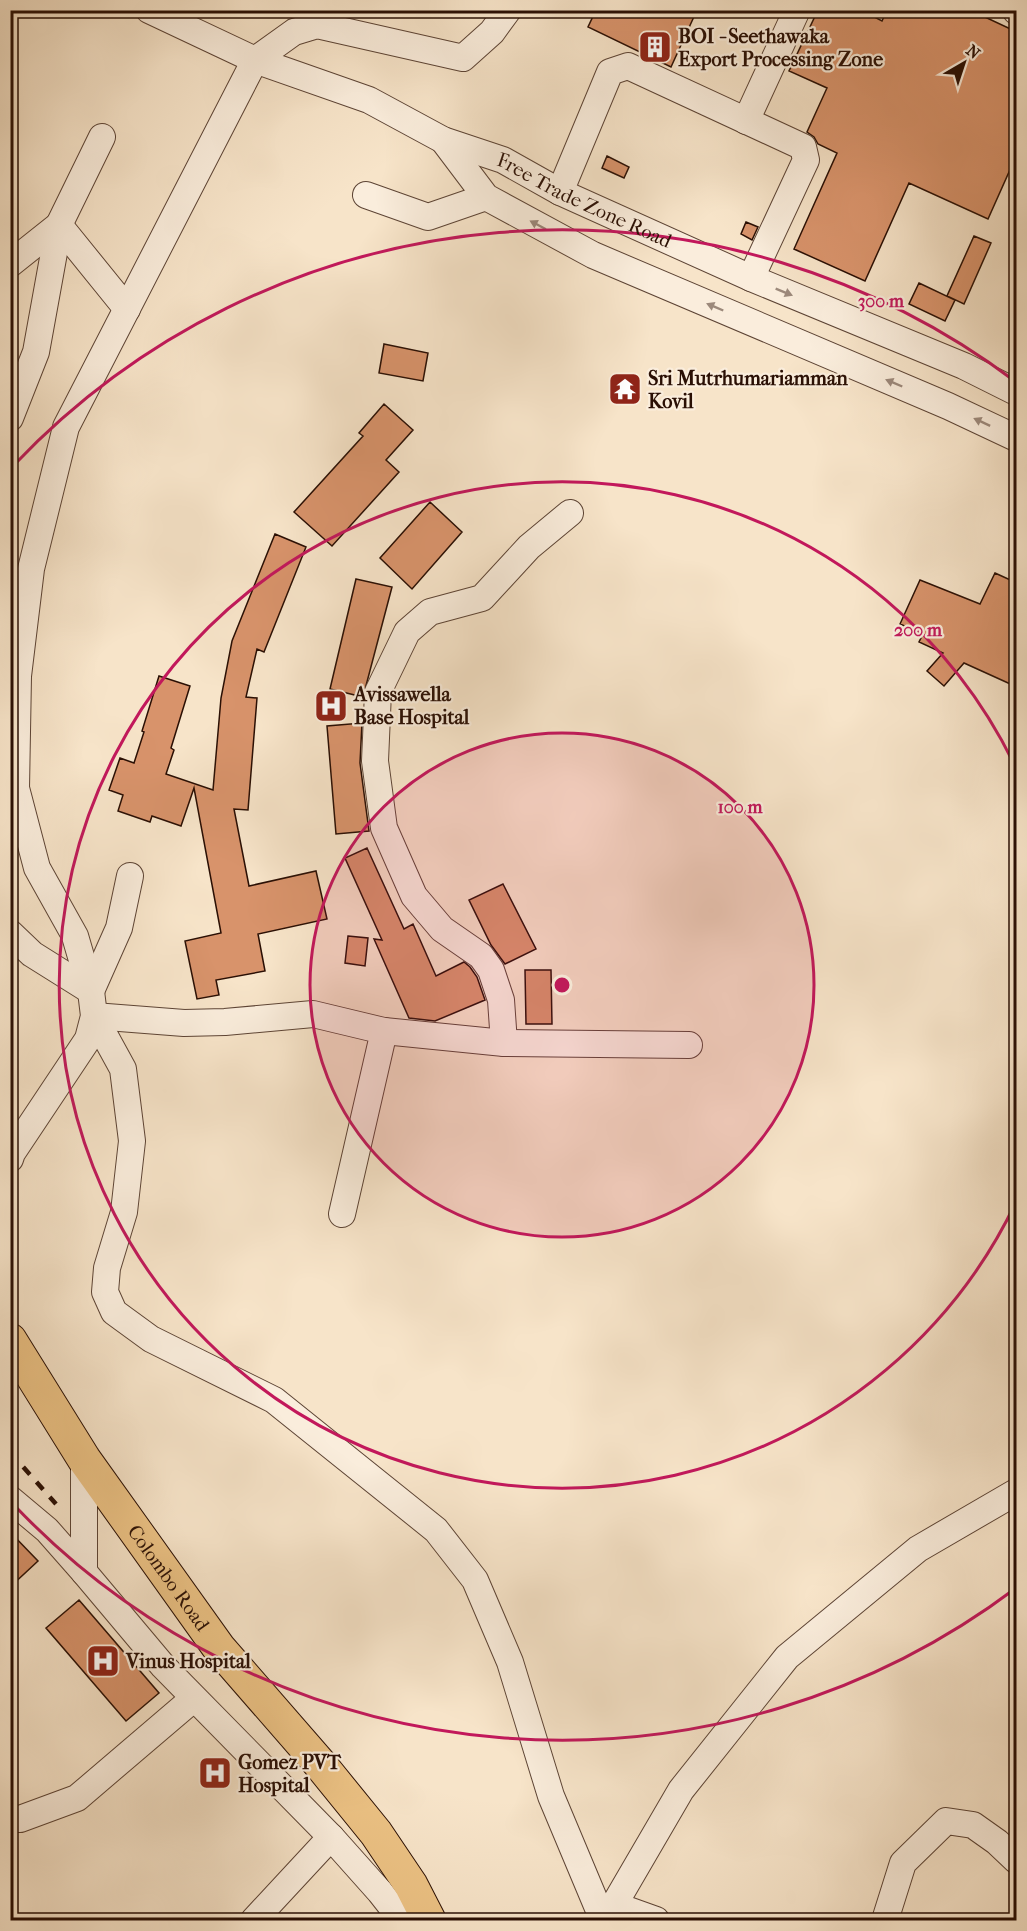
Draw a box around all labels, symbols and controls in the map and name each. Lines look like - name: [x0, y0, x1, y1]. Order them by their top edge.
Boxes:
- place label: BOI - Seethawaka Export Processing Zone: [678, 25, 883, 71]
- building icon: BOI - Seethawaka Export Processing Zone: [637, 29, 673, 65]
- north arrow: [934, 33, 994, 93]
- text: N: [962, 41, 984, 63]
- street label: Free Trade Zone Road: [494, 147, 676, 253]
- one-way arrow: [529, 220, 546, 230]
- one-way arrow: [775, 287, 793, 297]
- text: 300 m: [858, 291, 905, 312]
- one-way arrow: [706, 302, 724, 311]
- place label: Sri Mutrhumariamman Kovil: [648, 367, 848, 413]
- temple icon: Sri Mutrhumariamman Kovil: [607, 371, 643, 407]
- one-way arrow: [886, 379, 903, 388]
- one-way arrow: [974, 418, 991, 427]
- text: 200 m: [894, 620, 943, 641]
- place label: Avissawella Base Hospital: [352, 683, 470, 729]
- hospital icon: Avissawella Base Hospital: [313, 688, 349, 724]
- text: 100 m: [717, 797, 764, 818]
- centre of rings: [552, 975, 572, 995]
- street label: Colombo Road: [123, 1520, 215, 1636]
- hospital icon: Vinus Hospital: [85, 1643, 121, 1679]
- place label: Vinus Hospital: [125, 1650, 251, 1673]
- place label: Gomez PVT Hospital: [238, 1751, 342, 1797]
- hospital icon: Gomez PVT Hospital: [197, 1755, 233, 1791]

